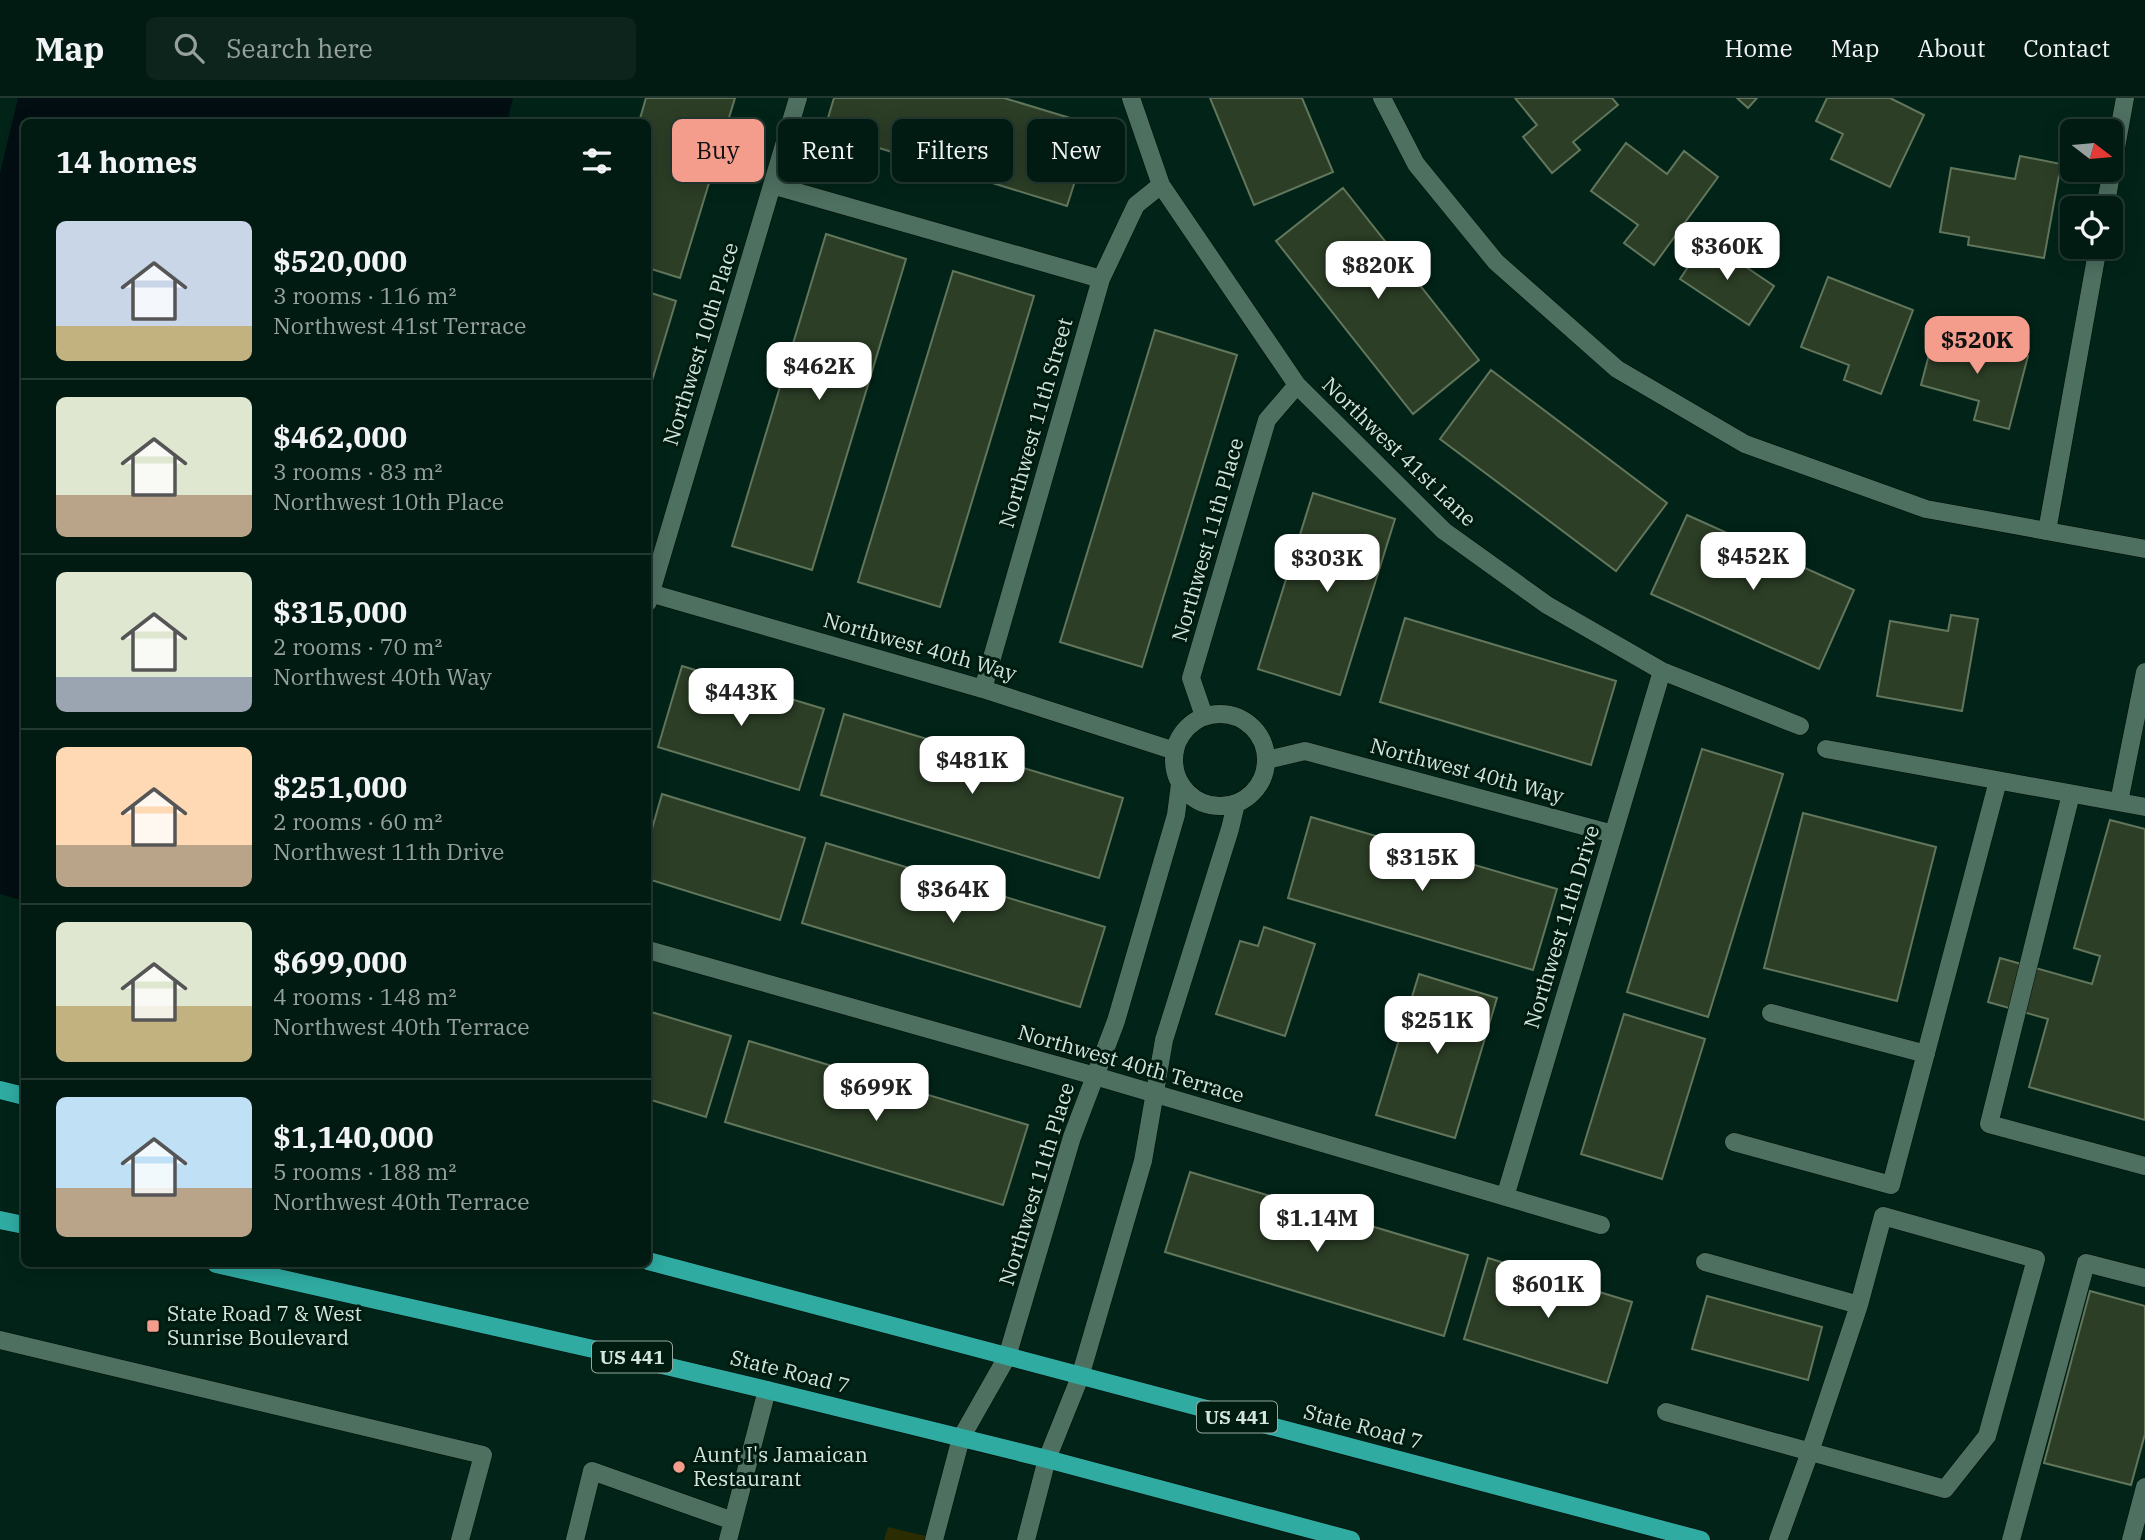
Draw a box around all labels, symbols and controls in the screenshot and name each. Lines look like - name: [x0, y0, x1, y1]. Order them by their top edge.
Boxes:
- search box: [146, 17, 636, 80]
- text: Map: [35, 27, 104, 70]
- icon: search: [170, 29, 208, 67]
- text: Search here: [226, 31, 373, 65]
- text: Home: [1725, 32, 1793, 64]
- text: Map: [1831, 32, 1879, 64]
- text: About: [1917, 32, 1985, 64]
- text: Contact: [2023, 32, 2110, 64]
- chip: Buy: [672, 119, 764, 182]
- chip: Rent: [778, 119, 878, 182]
- chip: Filters: [892, 119, 1013, 182]
- chip: New: [1027, 119, 1125, 182]
- north arrow: [2060, 119, 2123, 182]
- map controls: [2060, 119, 2123, 259]
- text: 14 homes: [56, 142, 197, 181]
- icon: filters: [578, 142, 616, 180]
- button: locate: [2060, 196, 2123, 259]
- pin: $360K: [1678, 222, 1776, 282]
- text: $360K: [1691, 230, 1763, 260]
- street label: Northwest 10th Place: [656, 239, 744, 449]
- text: $520,000: [273, 241, 407, 280]
- pin: $820K: [1329, 242, 1427, 301]
- icon: home: [112, 249, 196, 333]
- text: $820K: [1342, 249, 1414, 279]
- text: 3 rooms · 116 m²: [273, 280, 456, 310]
- text: Northwest 41st Terrace: [273, 310, 526, 340]
- street label: Northwest 11th Street: [992, 314, 1078, 531]
- pin: $520K: [1928, 316, 2026, 376]
- text: $520K: [1941, 324, 2013, 354]
- pin: $462K: [770, 342, 868, 402]
- text: $462K: [783, 350, 855, 380]
- street label: Northwest 41st Lane: [1317, 370, 1483, 532]
- text: $462,000: [273, 417, 407, 456]
- icon: home: [112, 425, 196, 509]
- street label: Northwest 11th Place: [1164, 434, 1250, 645]
- text: 3 rooms · 83 m²: [273, 456, 443, 486]
- text: Northwest 10th Place: [273, 486, 504, 516]
- pin: $452K: [1704, 532, 1802, 592]
- pin: $303K: [1278, 534, 1376, 594]
- text: $452K: [1717, 540, 1789, 570]
- text: $303K: [1291, 542, 1363, 572]
- text: $315,000: [273, 592, 407, 631]
- icon: home: [112, 600, 196, 684]
- street label: Northwest 40th Way: [820, 605, 1021, 687]
- text: 2 rooms · 70 m²: [273, 631, 443, 661]
- text: Northwest 40th Way: [273, 661, 492, 691]
- pin: $443K: [692, 668, 790, 728]
- text: $443K: [705, 676, 777, 706]
- street label: Northwest 40th Way: [1367, 731, 1568, 810]
- pin: $481K: [923, 736, 1021, 796]
- text: $481K: [936, 744, 1008, 774]
- text: $251,000: [273, 767, 407, 806]
- icon: home: [112, 775, 196, 859]
- text: 2 rooms · 60 m²: [273, 806, 443, 836]
- street label: Northwest 11th Drive: [1517, 822, 1605, 1032]
- pin: $315K: [1373, 834, 1471, 893]
- text: Northwest 11th Drive: [273, 836, 504, 866]
- text: $315K: [1386, 841, 1458, 871]
- pin: $364K: [904, 866, 1002, 925]
- text: $364K: [917, 873, 989, 903]
- text: $699,000: [273, 942, 407, 981]
- icon: home: [112, 950, 196, 1034]
- text: 4 rooms · 148 m²: [273, 981, 456, 1011]
- pin: $251K: [1388, 996, 1486, 1056]
- text: $251K: [1401, 1004, 1473, 1034]
- text: Northwest 40th Terrace: [273, 1011, 530, 1041]
- street label: Northwest 40th Terrace: [1015, 1017, 1248, 1109]
- pin: $699K: [827, 1063, 925, 1123]
- text: $699K: [840, 1071, 912, 1101]
- street label: Northwest 11th Place: [992, 1079, 1080, 1289]
- text: $1,140,000: [273, 1117, 434, 1156]
- icon: home: [112, 1125, 196, 1209]
- text: 5 rooms · 188 m²: [273, 1156, 456, 1186]
- text: Northwest 40th Terrace: [273, 1186, 530, 1216]
- pin: $1.14M: [1260, 1194, 1374, 1254]
- text: $1.14M: [1276, 1202, 1358, 1232]
- pin: $601K: [1499, 1260, 1597, 1320]
- text: $601K: [1512, 1268, 1584, 1298]
- place label: State Road 7 & West Sunrise Boulevard: [167, 1299, 362, 1351]
- marker: State Road 7 & West Sunrise Boulevard: [145, 1318, 161, 1334]
- road number: US 441: [592, 1342, 672, 1372]
- street label: State Road 7: [728, 1343, 853, 1399]
- street label: State Road 7: [1301, 1397, 1426, 1455]
- road number: US 441: [1197, 1401, 1277, 1432]
- place label: Aunt I's Jamaican Restaurant: [693, 1440, 868, 1492]
- marker: Aunt I's Jamaican Restaurant: [671, 1459, 687, 1475]

